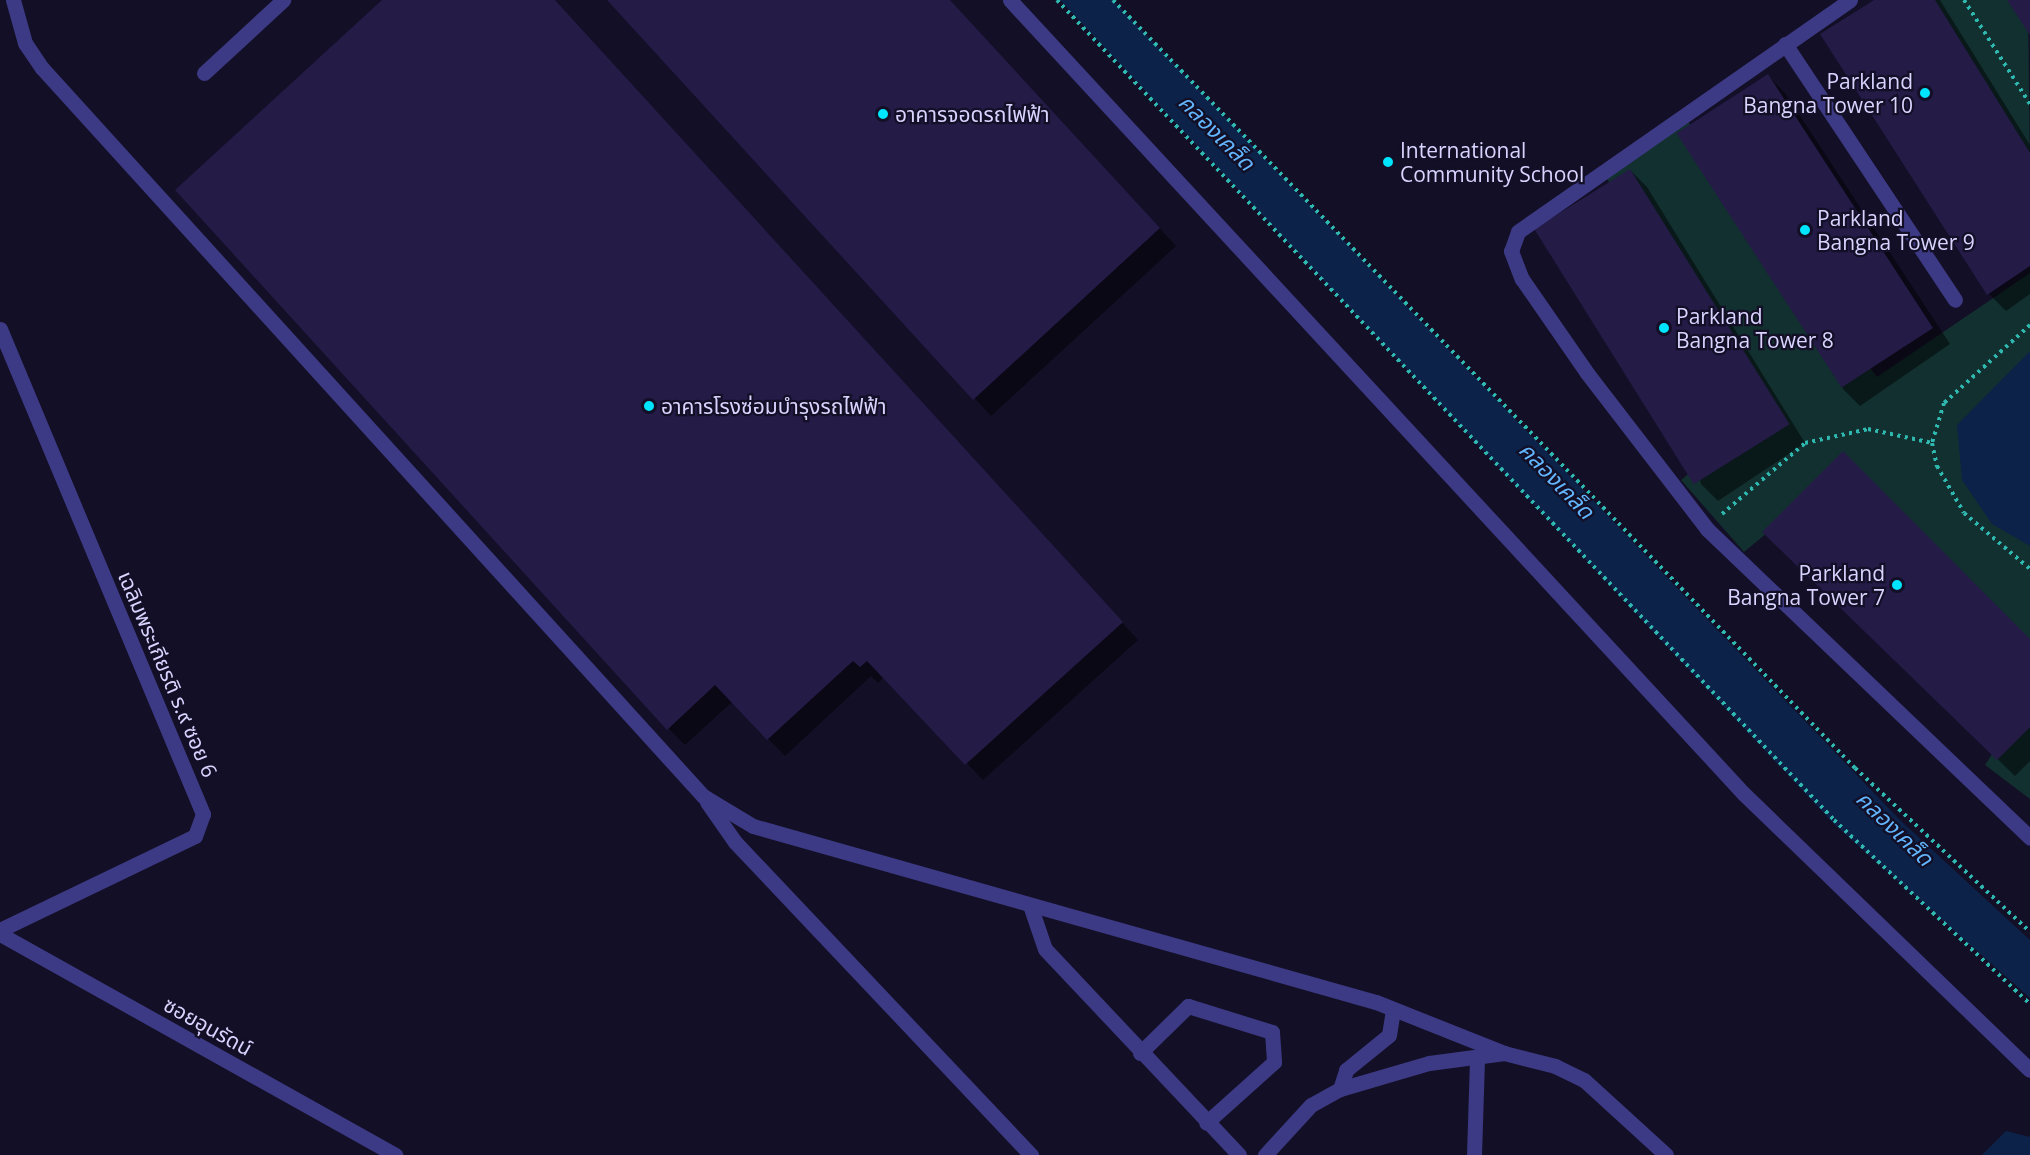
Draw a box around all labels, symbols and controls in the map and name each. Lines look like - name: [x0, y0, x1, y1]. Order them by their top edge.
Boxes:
- place label: Parkland Bangna Tower 10: [1743, 68, 1913, 118]
- marker: Parkland Bangna Tower 10: [1918, 86, 1932, 100]
- water label: คลองเคล็ด: [1174, 89, 1260, 175]
- place label: อาคารจอดรถไฟฟ้า: [895, 101, 1049, 127]
- marker: อาคารจอดรถไฟฟ้า: [876, 107, 890, 121]
- place label: International Community School: [1400, 137, 1584, 187]
- marker: International Community School: [1381, 155, 1395, 169]
- place label: Parkland Bangna Tower 9: [1817, 205, 1975, 255]
- marker: Parkland Bangna Tower 9: [1798, 223, 1812, 237]
- place label: Parkland Bangna Tower 8: [1676, 303, 1834, 353]
- marker: Parkland Bangna Tower 8: [1657, 321, 1671, 335]
- place label: อาคารโรงซ่อมบำรุงรถไฟฟ้า: [661, 393, 886, 419]
- marker: อาคารโรงซ่อมบำรุงรถไฟฟ้า: [642, 399, 656, 413]
- water label: คลองเคล็ด: [1514, 436, 1600, 524]
- place label: Parkland Bangna Tower 7: [1727, 560, 1885, 610]
- street label: เฉลิมพระเกียรติ ร.๙ ซอย 6: [113, 567, 223, 781]
- marker: Parkland Bangna Tower 7: [1890, 578, 1904, 592]
- water label: คลองเคล็ด: [1851, 785, 1939, 871]
- street label: ซอยอุนรัดน์: [159, 991, 257, 1061]

